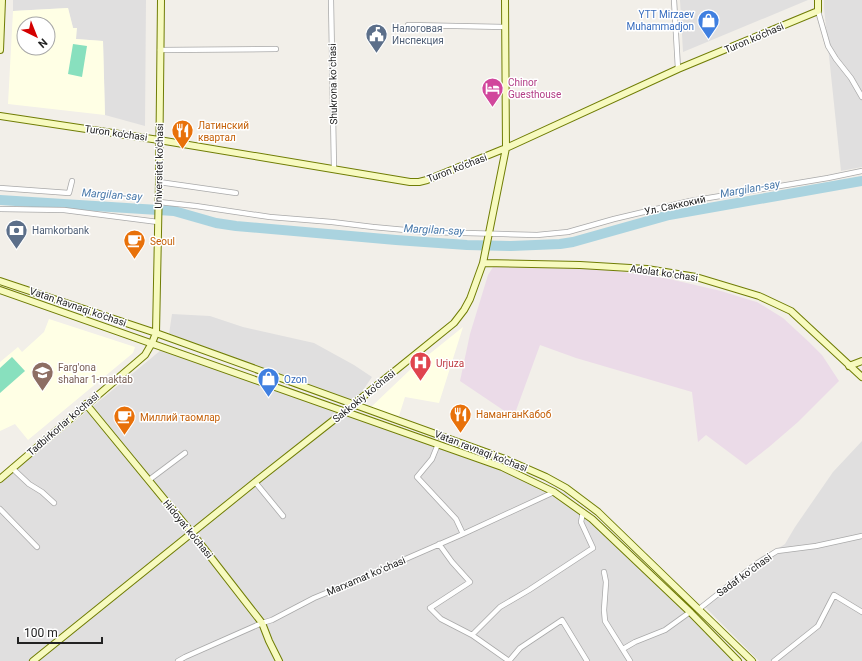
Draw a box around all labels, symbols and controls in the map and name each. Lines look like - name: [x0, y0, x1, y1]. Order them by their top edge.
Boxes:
- shop icon: YTT Mirzaev Muhammadjon: [696, 7, 722, 40]
- place label: YTT Mirzaev Muhammadjon: [627, 9, 694, 32]
- north arrow: [16, 16, 56, 56]
- public building icon: Налоговая Инспекция: [364, 21, 390, 54]
- street label: Turon ko'chasi: [723, 21, 785, 55]
- place label: Налоговая Инспекция: [392, 23, 444, 46]
- text: N: [35, 36, 50, 51]
- street label: Shukrona koʻchasi: [327, 43, 339, 125]
- hotel icon: Chinor Guesthouse: [479, 75, 505, 108]
- place label: Chinor Guesthouse: [508, 77, 561, 100]
- restaurant icon: Латинский квартал: [169, 118, 195, 151]
- place label: Латинский квартал: [198, 120, 249, 143]
- street label: Turon ko'chasi: [84, 123, 148, 143]
- street label: Universitet ko'chasi: [153, 123, 165, 209]
- street label: Turon ko'chasi: [425, 152, 489, 184]
- water label: Margilan-say: [719, 177, 782, 201]
- water label: Margilan-say: [81, 186, 144, 204]
- street label: Ул. Саккокий: [643, 193, 707, 217]
- bank icon: Hamkorbank: [4, 217, 30, 250]
- water label: Margilan-say: [403, 222, 466, 238]
- place label: Hamkorbank: [32, 225, 90, 236]
- cafe icon: Seoul: [121, 228, 147, 261]
- place label: Seoul: [150, 236, 175, 247]
- street label: Adolat koʻchasi: [629, 263, 699, 283]
- street label: Vatan Ravnaqi ko'chasi: [28, 285, 128, 329]
- hospital icon: Urjuza: [408, 350, 434, 383]
- place label: Urjuza: [436, 358, 464, 369]
- school or university icon: Farg'ona shahar 1-maktab: [29, 360, 55, 393]
- place label: Farg'ona shahar 1-maktab: [58, 362, 133, 385]
- shop icon: Ozon: [255, 366, 281, 399]
- street label: Sakkokiy ko'chasi: [331, 367, 397, 425]
- place label: Ozon: [284, 374, 307, 385]
- street label: Tadbirkorlar ko'chasi: [25, 390, 101, 458]
- restaurant icon: НаманганКабоб: [448, 401, 474, 434]
- cafe icon: Миллий таомлар: [112, 404, 138, 437]
- place label: НаманганКабоб: [476, 409, 552, 420]
- place label: Миллий таомлар: [140, 412, 221, 423]
- street label: Vatan ravnaqi ko'chasi: [433, 428, 529, 474]
- street label: Hidoyat ko'chasi: [161, 498, 215, 560]
- street label: Sadaf koʻchasi: [714, 551, 774, 599]
- street label: Marxamat koʻchasi: [325, 554, 407, 598]
- scale bar: [18, 619, 102, 645]
- text: 100 m: [24, 626, 58, 640]

